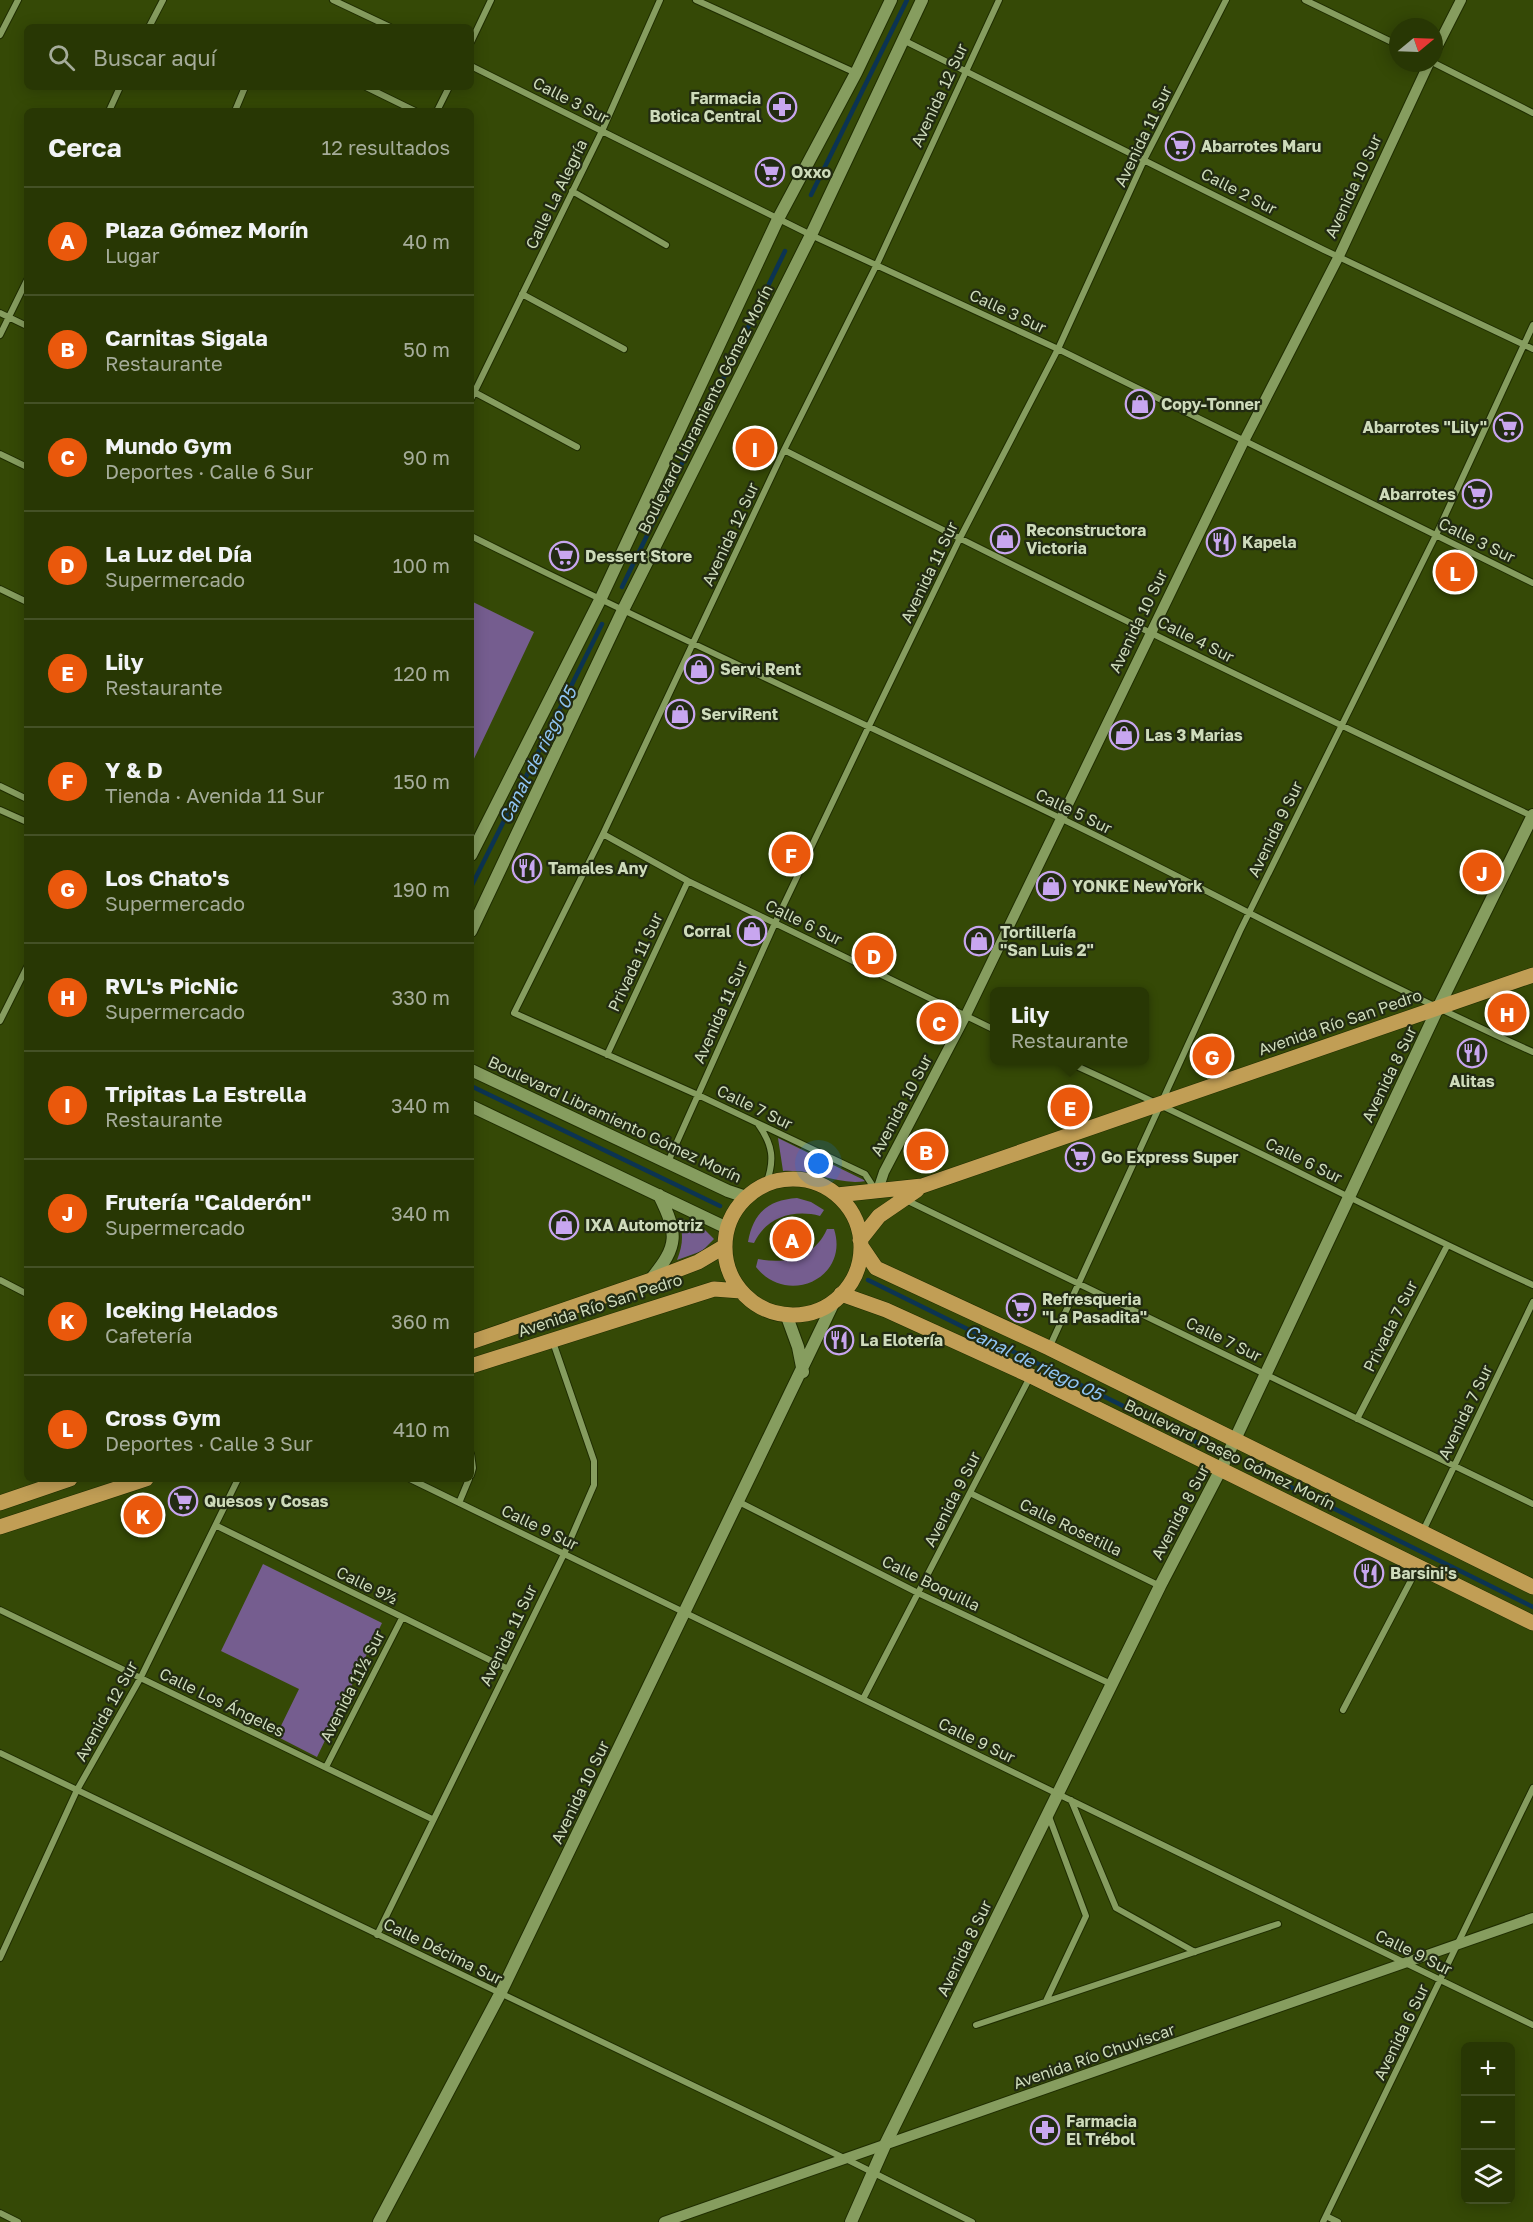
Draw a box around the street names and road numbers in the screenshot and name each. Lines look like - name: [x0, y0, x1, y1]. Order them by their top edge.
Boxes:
- street label: Avenida 12 Sur: [906, 40, 972, 150]
- street label: Calle 3 Sur: [530, 72, 612, 128]
- street label: Avenida 11 Sur: [1110, 82, 1176, 190]
- street label: Avenida 10 Sur: [1320, 131, 1386, 241]
- street label: Calle La Alegría: [521, 136, 591, 252]
- street label: Calle 2 Sur: [1198, 163, 1280, 219]
- street label: Boulevard Libramiento Gómez Morín: [633, 281, 777, 537]
- street label: Calle 3 Sur: [966, 284, 1050, 338]
- street label: Avenida 12 Sur: [697, 479, 763, 589]
- street label: Calle 3 Sur: [1435, 513, 1519, 567]
- street label: Avenida 11 Sur: [896, 518, 962, 626]
- street label: Avenida 10 Sur: [1104, 566, 1172, 676]
- street label: Calle 4 Sur: [1154, 611, 1238, 667]
- street label: Avenida 9 Sur: [1243, 778, 1307, 880]
- street label: Calle 5 Sur: [1032, 784, 1116, 838]
- street label: Calle 6 Sur: [762, 895, 846, 949]
- street label: Privada 11 Sur: [603, 909, 667, 1015]
- street label: Avenida 11 Sur: [688, 958, 752, 1066]
- street label: Avenida Río San Pedro: [1256, 985, 1424, 1059]
- street label: Avenida 8 Sur: [1357, 1023, 1421, 1125]
- street label: Boulevard Libramiento Gómez Morín: [485, 1051, 745, 1187]
- street label: Avenida 10 Sur: [866, 1051, 936, 1159]
- street label: Calle 7 Sur: [714, 1080, 796, 1134]
- street label: Calle 6 Sur: [1262, 1133, 1346, 1187]
- street label: Avenida Río San Pedro: [515, 1269, 685, 1341]
- street label: Privada 7 Sur: [1358, 1277, 1422, 1375]
- street label: Calle 7 Sur: [1183, 1312, 1265, 1366]
- street label: Avenida 7 Sur: [1433, 1361, 1497, 1463]
- street label: Boulevard Paseo Gómez Morín: [1121, 1394, 1339, 1514]
- street label: Avenida 9 Sur: [919, 1448, 985, 1550]
- street label: Avenida 8 Sur: [1147, 1461, 1213, 1563]
- street label: Calle Rosetilla: [1017, 1494, 1125, 1560]
- street label: Calle 9 Sur: [498, 1500, 582, 1554]
- street label: Calle Boquilla: [879, 1551, 983, 1615]
- street label: Calle 9½: [333, 1562, 401, 1609]
- street label: Avenida 11 Sur: [475, 1581, 541, 1689]
- street label: Avenida 11½ Sur: [315, 1627, 389, 1745]
- street label: Avenida 12 Sur: [70, 1657, 142, 1765]
- street label: Calle Los Ángeles: [156, 1663, 288, 1741]
- street label: Calle 9 Sur: [935, 1713, 1019, 1767]
- street label: Avenida 10 Sur: [546, 1737, 614, 1847]
- street label: Avenida 8 Sur: [932, 1897, 996, 1999]
- street label: Calle Décima Sur: [380, 1913, 506, 1989]
- street label: Calle 9 Sur: [1372, 1925, 1456, 1979]
- street label: Avenida 6 Sur: [1369, 1981, 1433, 2083]
- street label: Avenida Río Chuviscar: [1011, 2019, 1177, 2093]

